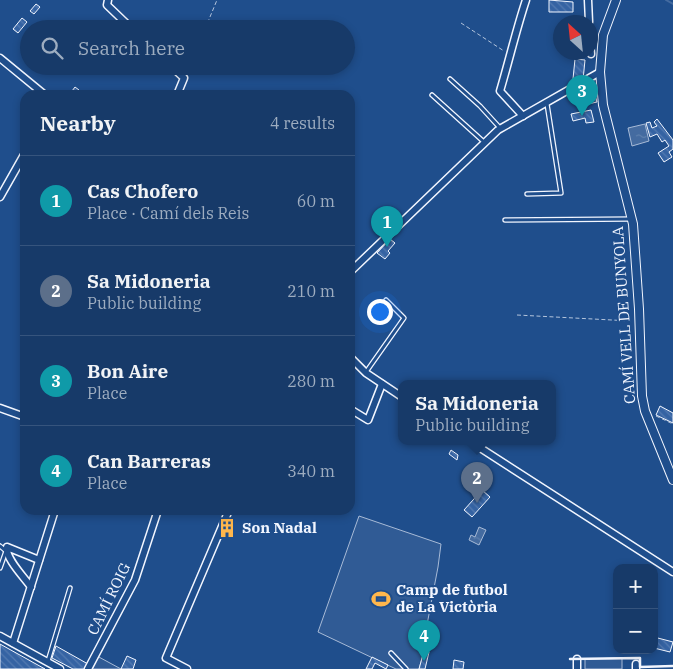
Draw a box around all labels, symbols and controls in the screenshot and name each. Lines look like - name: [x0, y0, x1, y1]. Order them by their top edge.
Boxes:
- north arrow: [553, 15, 598, 60]
- search box: [20, 20, 355, 75]
- icon: search: [38, 34, 66, 62]
- text: Search here: [78, 36, 185, 60]
- pin: 3: [566, 75, 598, 116]
- text: Nearby: [40, 109, 116, 137]
- text: 4 results: [270, 113, 335, 133]
- text: Cas Chofero: [87, 179, 198, 203]
- text: 1: [51, 191, 61, 211]
- text: 60 m: [297, 191, 335, 211]
- text: Place · Camí dels Reis: [87, 203, 249, 223]
- pin: 1: [371, 206, 403, 247]
- street label: CAMÍ VELL DE BUNYOLA: [608, 225, 639, 404]
- text: Sa Midoneria: [87, 269, 211, 293]
- text: 2: [51, 281, 61, 301]
- text: 210 m: [287, 281, 335, 301]
- text: Public building: [87, 293, 201, 313]
- your location: [367, 299, 393, 325]
- text: Bon Aire: [87, 359, 168, 383]
- text: 3: [51, 371, 61, 391]
- text: 280 m: [287, 371, 335, 391]
- popup: [398, 380, 556, 445]
- text: Place: [87, 383, 127, 403]
- text: Sa Midoneria: [415, 391, 539, 415]
- text: Public building: [415, 415, 530, 435]
- text: Can Barreras: [87, 449, 211, 473]
- text: 4: [51, 461, 61, 481]
- text: 340 m: [287, 461, 335, 481]
- pin: 2: [461, 462, 493, 503]
- text: Place: [87, 473, 127, 493]
- building icon: Son Nadal: [216, 517, 238, 539]
- place label: Son Nadal: [242, 518, 317, 537]
- street label: CAMÍ ROIG: [83, 559, 134, 638]
- map controls: [613, 564, 658, 654]
- button: +: [613, 564, 658, 609]
- place label: Camp de futbol de La Victòria: [396, 580, 508, 616]
- sports icon: Camp de futbol de La Victòria: [370, 588, 392, 610]
- button: −: [613, 609, 658, 654]
- pin: 4: [408, 620, 440, 661]

